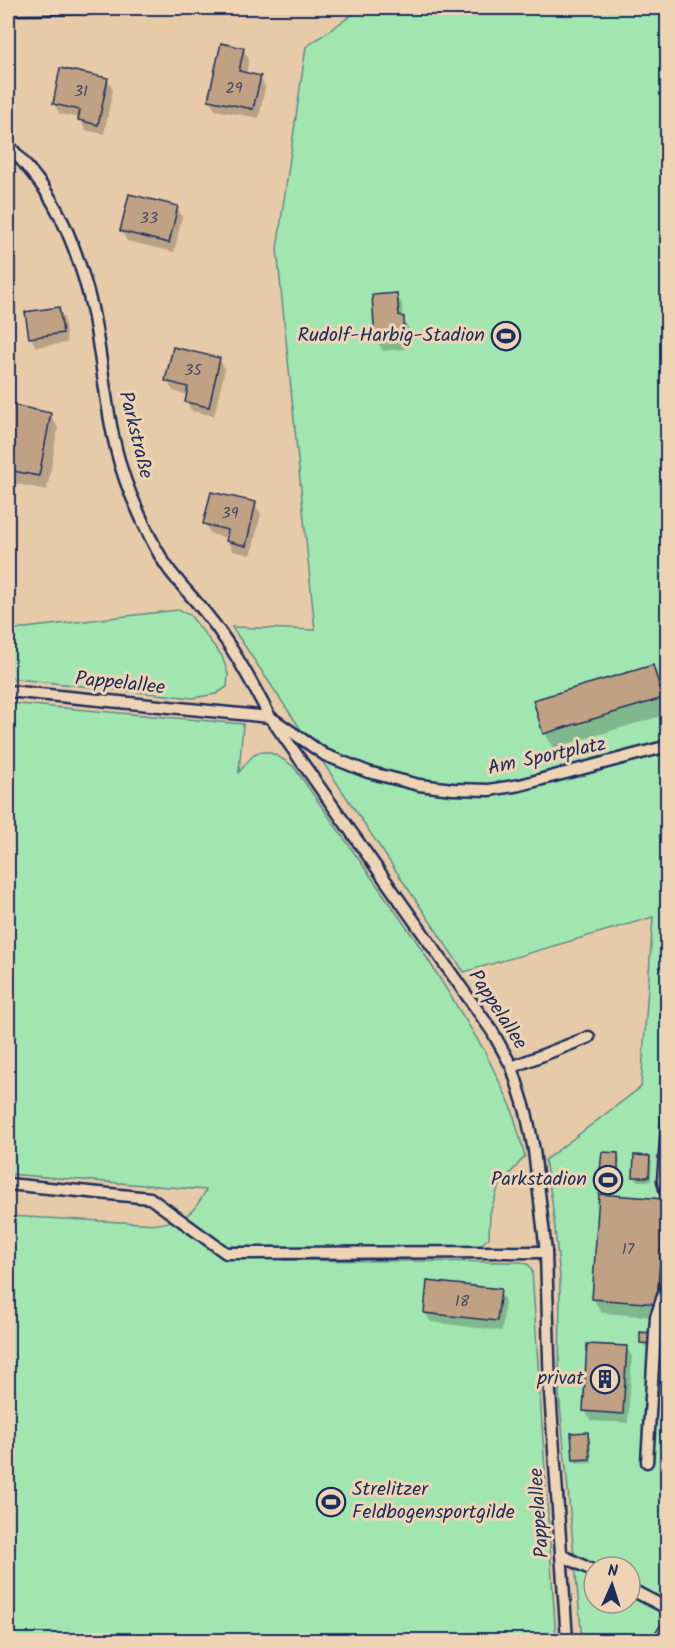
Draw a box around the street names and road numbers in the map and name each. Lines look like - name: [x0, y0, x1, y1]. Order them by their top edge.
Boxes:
- street label: Parkstraße: [109, 388, 161, 482]
- street label: Pappelallee: [73, 663, 167, 705]
- street label: Am Sportplatz: [485, 729, 609, 785]
- street label: Pappelallee: [459, 963, 535, 1057]
- street label: Pappelallee: [521, 1467, 559, 1559]

